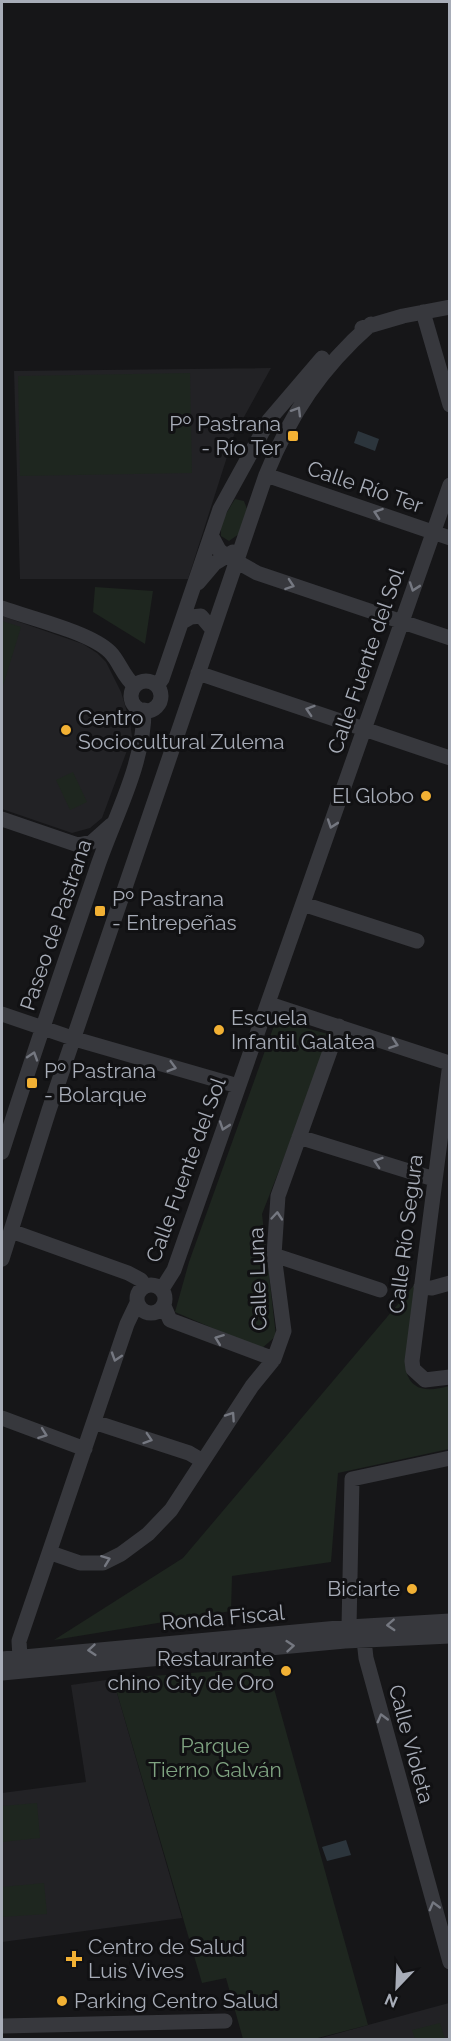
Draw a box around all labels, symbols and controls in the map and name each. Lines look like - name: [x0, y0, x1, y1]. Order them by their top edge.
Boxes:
- one-way arrow: [290, 407, 301, 417]
- place label: Pº Pastrana - Río Ter: [169, 411, 282, 460]
- marker: Pº Pastrana - Río Ter: [286, 429, 300, 443]
- street label: Calle Río Ter: [304, 455, 427, 518]
- one-way arrow: [373, 508, 384, 521]
- street label: Calle Fuente del Sol: [322, 564, 409, 757]
- one-way arrow: [284, 577, 295, 590]
- one-way arrow: [408, 581, 421, 592]
- place label: Centro Sociocultural Zulema: [78, 705, 284, 754]
- one-way arrow: [305, 705, 316, 718]
- marker: Centro Sociocultural Zulema: [59, 723, 73, 737]
- place label: El Globo: [332, 783, 414, 808]
- marker: El Globo: [419, 789, 433, 803]
- one-way arrow: [327, 818, 340, 829]
- street label: Paseo de Pastrana: [14, 836, 97, 1014]
- place label: Pº Pastrana - Entrepeñas: [112, 886, 237, 935]
- marker: Pº Pastrana - Entrepeñas: [93, 904, 107, 918]
- place label: Escuela Infantil Galatea: [231, 1005, 375, 1054]
- marker: Escuela Infantil Galatea: [212, 1023, 226, 1037]
- one-way arrow: [388, 1037, 399, 1050]
- one-way arrow: [25, 1051, 38, 1062]
- place label: Pº Pastrana - Bolarque: [44, 1058, 156, 1107]
- one-way arrow: [166, 1060, 177, 1072]
- street label: Calle Fuente del Sol: [140, 1074, 231, 1266]
- marker: Pº Pastrana - Bolarque: [25, 1076, 39, 1090]
- one-way arrow: [219, 1120, 232, 1131]
- street label: Calle Río Segura: [383, 1153, 428, 1315]
- one-way arrow: [373, 1157, 384, 1170]
- one-way arrow: [270, 1212, 283, 1221]
- street label: Calle Luna: [243, 1227, 272, 1331]
- one-way arrow: [214, 1334, 225, 1346]
- one-way arrow: [111, 1351, 123, 1362]
- one-way arrow: [224, 1411, 235, 1422]
- one-way arrow: [38, 1426, 48, 1439]
- one-way arrow: [143, 1432, 153, 1445]
- one-way arrow: [101, 1555, 111, 1568]
- place label: Biciarte: [327, 1576, 400, 1601]
- marker: Biciarte: [405, 1582, 419, 1596]
- street label: Ronda Fiscal: [160, 1600, 286, 1635]
- one-way arrow: [387, 1618, 396, 1631]
- one-way arrow: [285, 1640, 294, 1653]
- one-way arrow: [88, 1643, 97, 1656]
- place label: Restaurante chino City de Oro: [107, 1646, 274, 1695]
- marker: Restaurante chino City de Oro: [279, 1664, 293, 1678]
- street label: Calle Violeta: [384, 1682, 439, 1806]
- one-way arrow: [377, 1713, 389, 1724]
- park label: Parque Tierno Galván: [148, 1733, 282, 1782]
- one-way arrow: [429, 1901, 441, 1912]
- place label: Centro de Salud Luis Vives: [88, 1934, 245, 1983]
- marker: Centro de Salud Luis Vives: [65, 1950, 83, 1968]
- north arrow: [367, 1957, 427, 2017]
- place label: Parking Centro Salud: [74, 1988, 278, 2013]
- text: N: [382, 1989, 401, 2011]
- marker: Parking Centro Salud: [55, 1994, 69, 2008]

